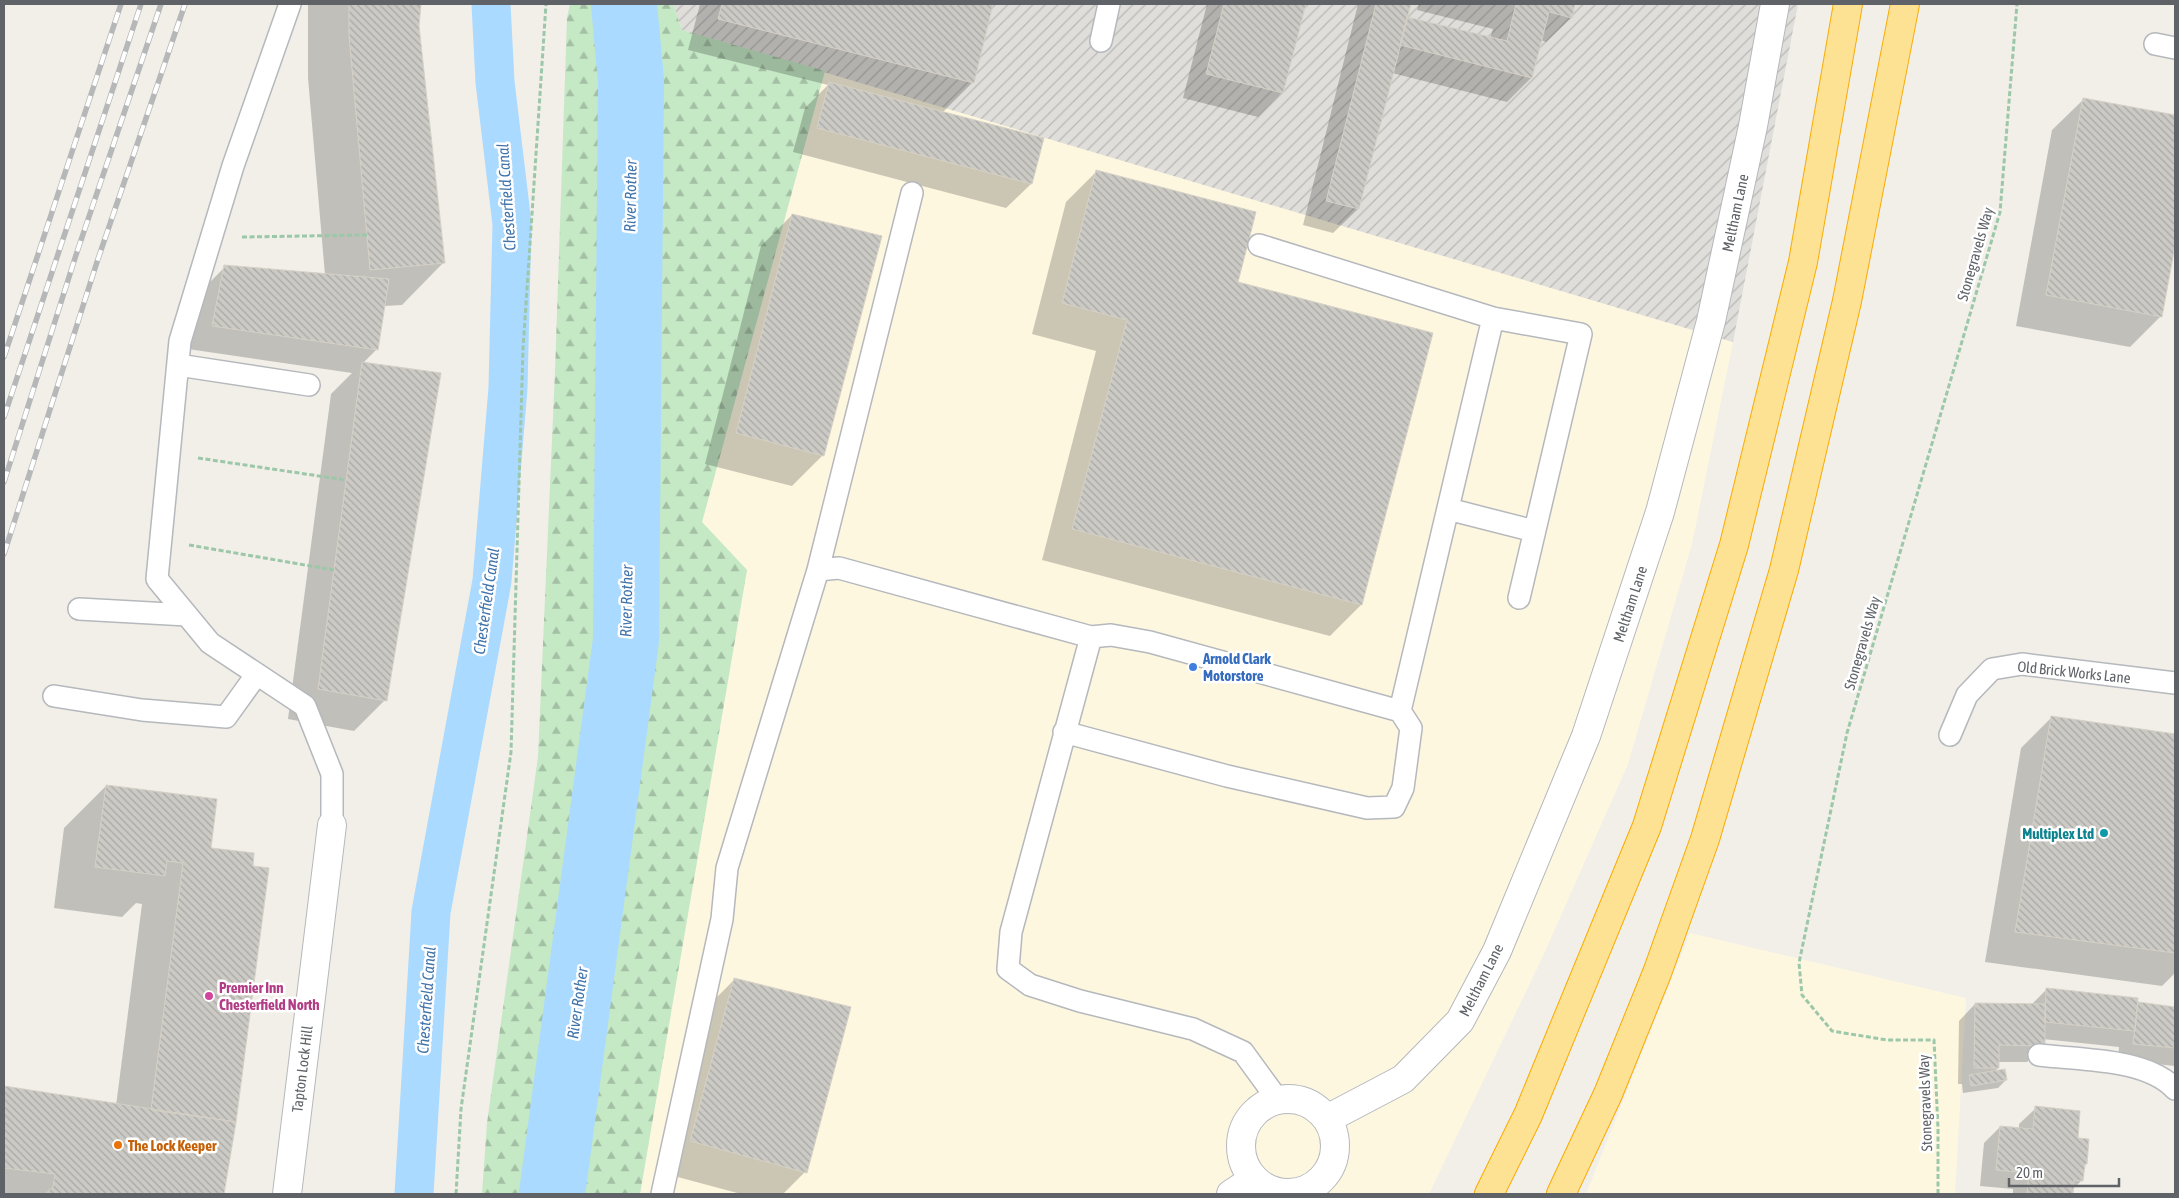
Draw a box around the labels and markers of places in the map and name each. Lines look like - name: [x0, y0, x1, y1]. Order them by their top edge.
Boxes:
- place label: Arnold Clark Motorstore: [1202, 650, 1271, 684]
- marker: Arnold Clark Motorstore: [1187, 661, 1199, 673]
- place label: Multiplex Ltd: [2022, 825, 2094, 842]
- marker: Multiplex Ltd: [2098, 827, 2110, 839]
- place label: Premier Inn Chesterfield North: [219, 979, 320, 1013]
- marker: Premier Inn Chesterfield North: [203, 990, 215, 1002]
- place label: The Lock Keeper: [128, 1137, 217, 1154]
- marker: The Lock Keeper: [112, 1139, 124, 1151]

